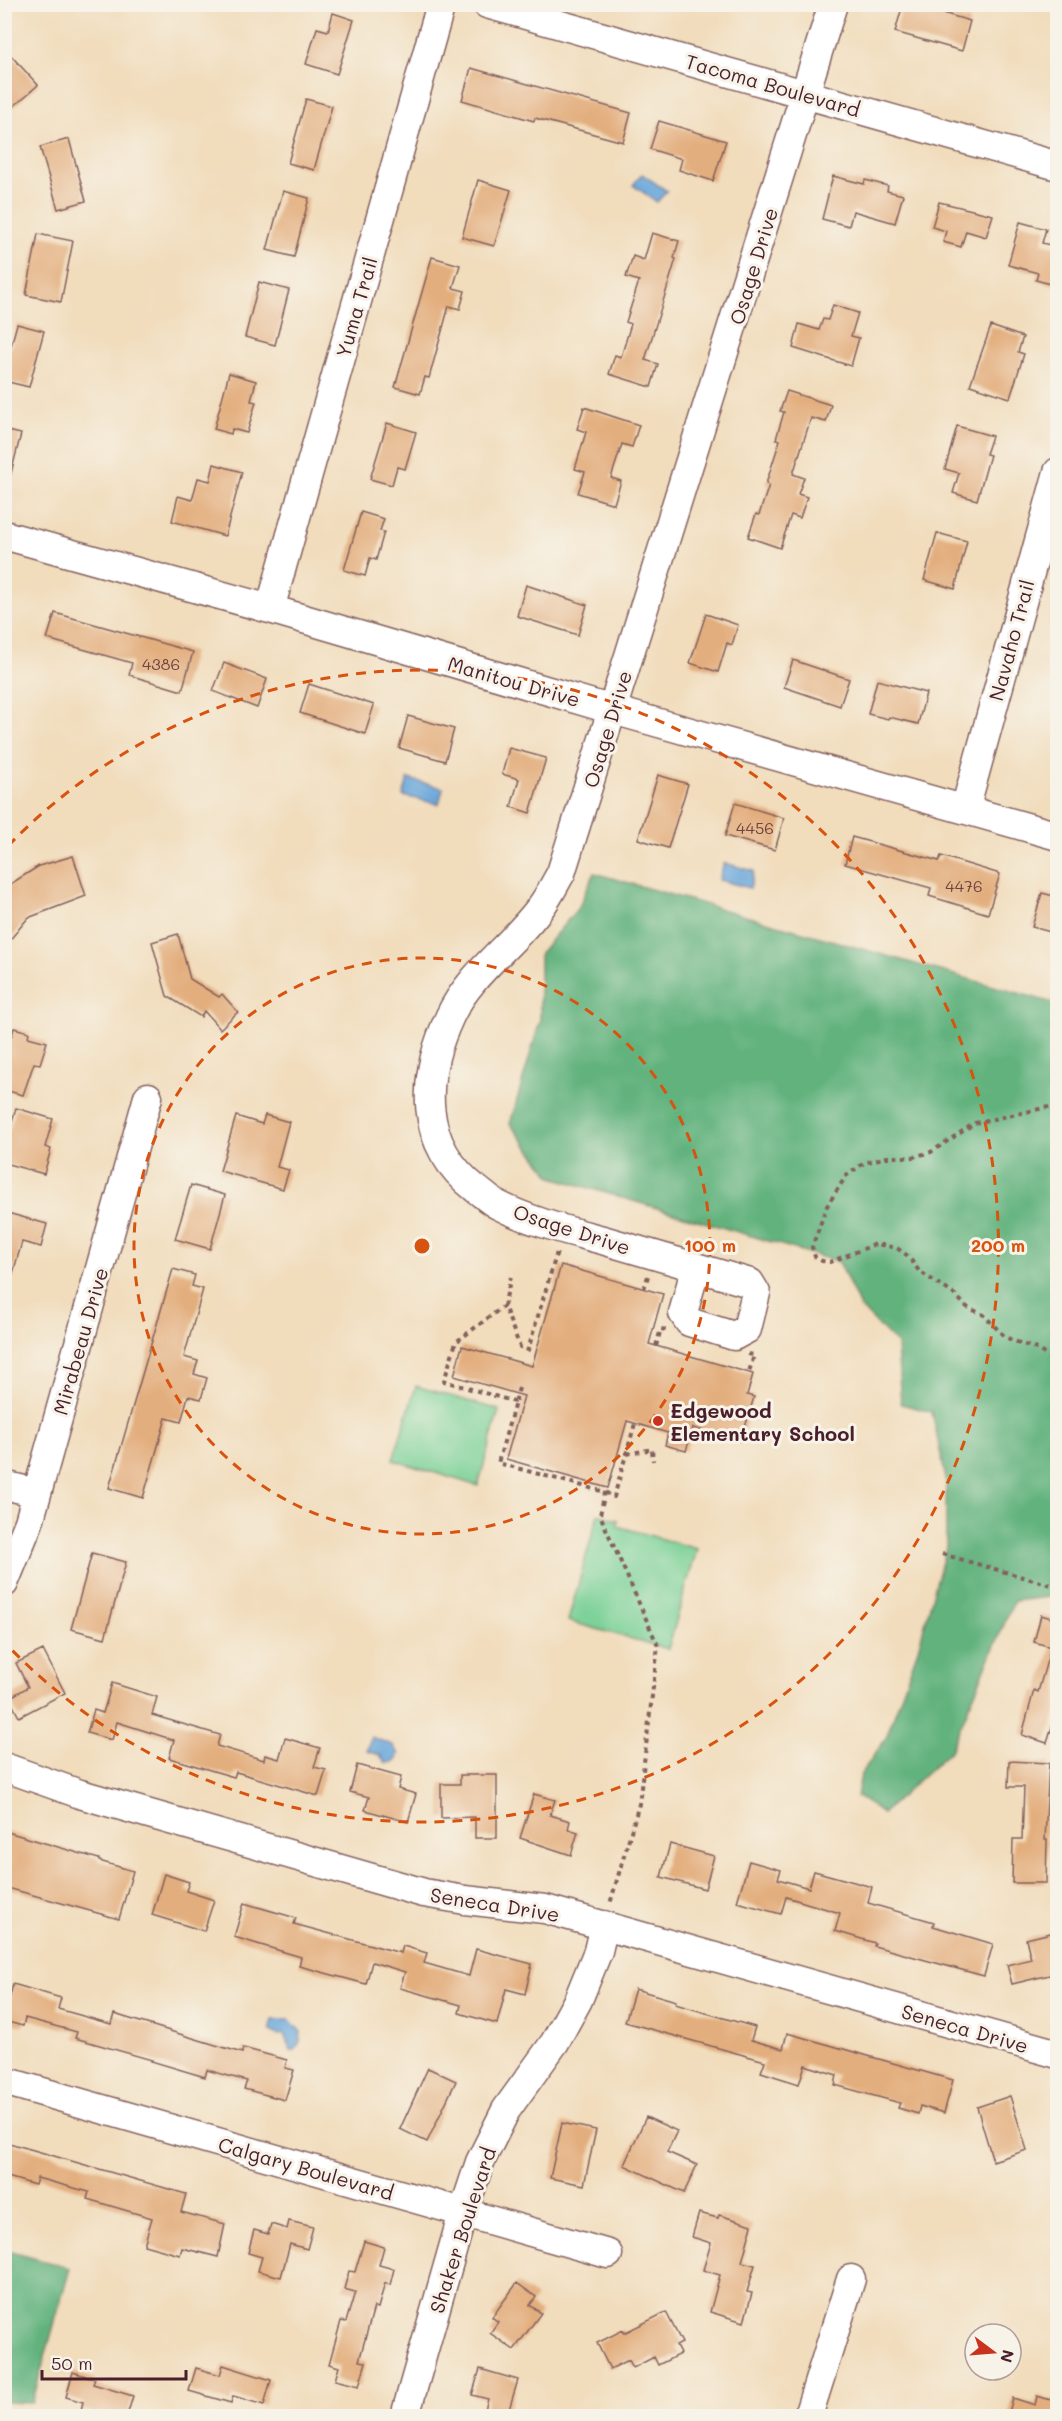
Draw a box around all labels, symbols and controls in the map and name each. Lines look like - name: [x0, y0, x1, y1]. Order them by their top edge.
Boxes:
- street label: Tacoma Boulevard: [683, 48, 863, 122]
- street label: Osage Drive: [723, 204, 783, 328]
- street label: Yuma Trail: [329, 254, 383, 360]
- street label: Navaho Trail: [982, 576, 1040, 704]
- street label: Manitou Drive: [445, 650, 583, 712]
- house number: 4386: [142, 653, 180, 674]
- street label: Osage Drive: [577, 667, 637, 791]
- house number: 4456: [736, 817, 774, 838]
- house number: 4476: [945, 875, 983, 896]
- street label: Osage Drive: [510, 1198, 634, 1260]
- text: 100 m: [684, 1233, 736, 1257]
- text: 200 m: [971, 1233, 1025, 1257]
- centre of rings: [412, 1236, 432, 1256]
- street label: Mirabeau Drive: [47, 1264, 113, 1418]
- place label: Edgewood Elementary School: [670, 1397, 855, 1446]
- marker: Edgewood Elementary School: [651, 1414, 665, 1428]
- street label: Seneca Drive: [428, 1881, 562, 1927]
- street label: Seneca Drive: [899, 1998, 1031, 2058]
- street label: Calgary Boulevard: [215, 2131, 397, 2205]
- street label: Shaker Boulevard: [423, 2144, 501, 2316]
- north arrow: [963, 2322, 1023, 2382]
- scale bar: [42, 2343, 186, 2381]
- text: N: [996, 2348, 1020, 2365]
- text: 50 m: [51, 2351, 93, 2375]

